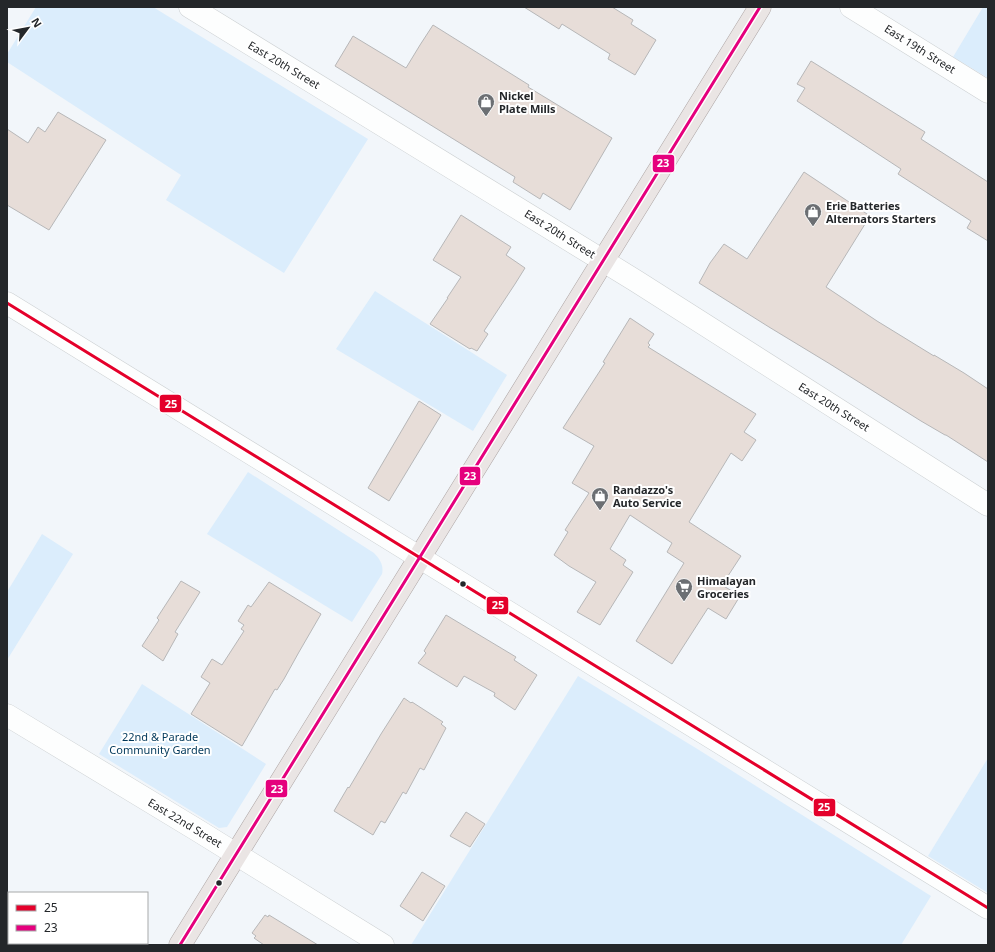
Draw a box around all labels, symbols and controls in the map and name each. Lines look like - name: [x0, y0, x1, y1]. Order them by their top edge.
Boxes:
- north arrow: [8, 8, 48, 48]
- text: N: [28, 15, 46, 30]
- street label: East 19th Street: [882, 21, 959, 76]
- street label: East 20th Street: [246, 37, 323, 92]
- place label: Nickel Plate Mills: [499, 88, 556, 116]
- shop icon: Nickel Plate Mills: [476, 92, 496, 117]
- line badge: 23: [652, 154, 675, 173]
- text: 23: [657, 155, 669, 170]
- place label: Erie Batteries Alternators Starters: [826, 198, 936, 226]
- shop icon: Erie Batteries Alternators Starters: [803, 202, 823, 227]
- street label: East 20th Street: [522, 206, 599, 261]
- street label: East 20th Street: [796, 379, 873, 434]
- line badge: 25: [159, 394, 182, 413]
- text: 25: [165, 396, 177, 411]
- line badge: 23: [459, 466, 481, 486]
- text: 23: [464, 468, 476, 483]
- place label: Randazzo's Auto Service: [613, 482, 682, 510]
- shop icon: Randazzo's Auto Service: [590, 486, 610, 511]
- place label: Himalayan Groceries: [697, 573, 756, 601]
- supermarket icon: Himalayan Groceries: [674, 577, 694, 602]
- unlabelled marker: [458, 579, 468, 589]
- line badge: 25: [486, 596, 509, 615]
- text: 25: [492, 597, 504, 612]
- park label: 22nd & Parade Community Garden: [109, 729, 211, 757]
- line badge: 23: [265, 779, 288, 798]
- text: 23: [271, 781, 283, 796]
- street label: East 22nd Street: [145, 794, 225, 851]
- line badge: 25: [813, 798, 836, 817]
- text: 25: [818, 799, 830, 814]
- unlabelled marker: [214, 878, 224, 888]
- legend: [8, 892, 148, 944]
- text: 25: [44, 899, 58, 916]
- text: 23: [44, 919, 58, 936]

